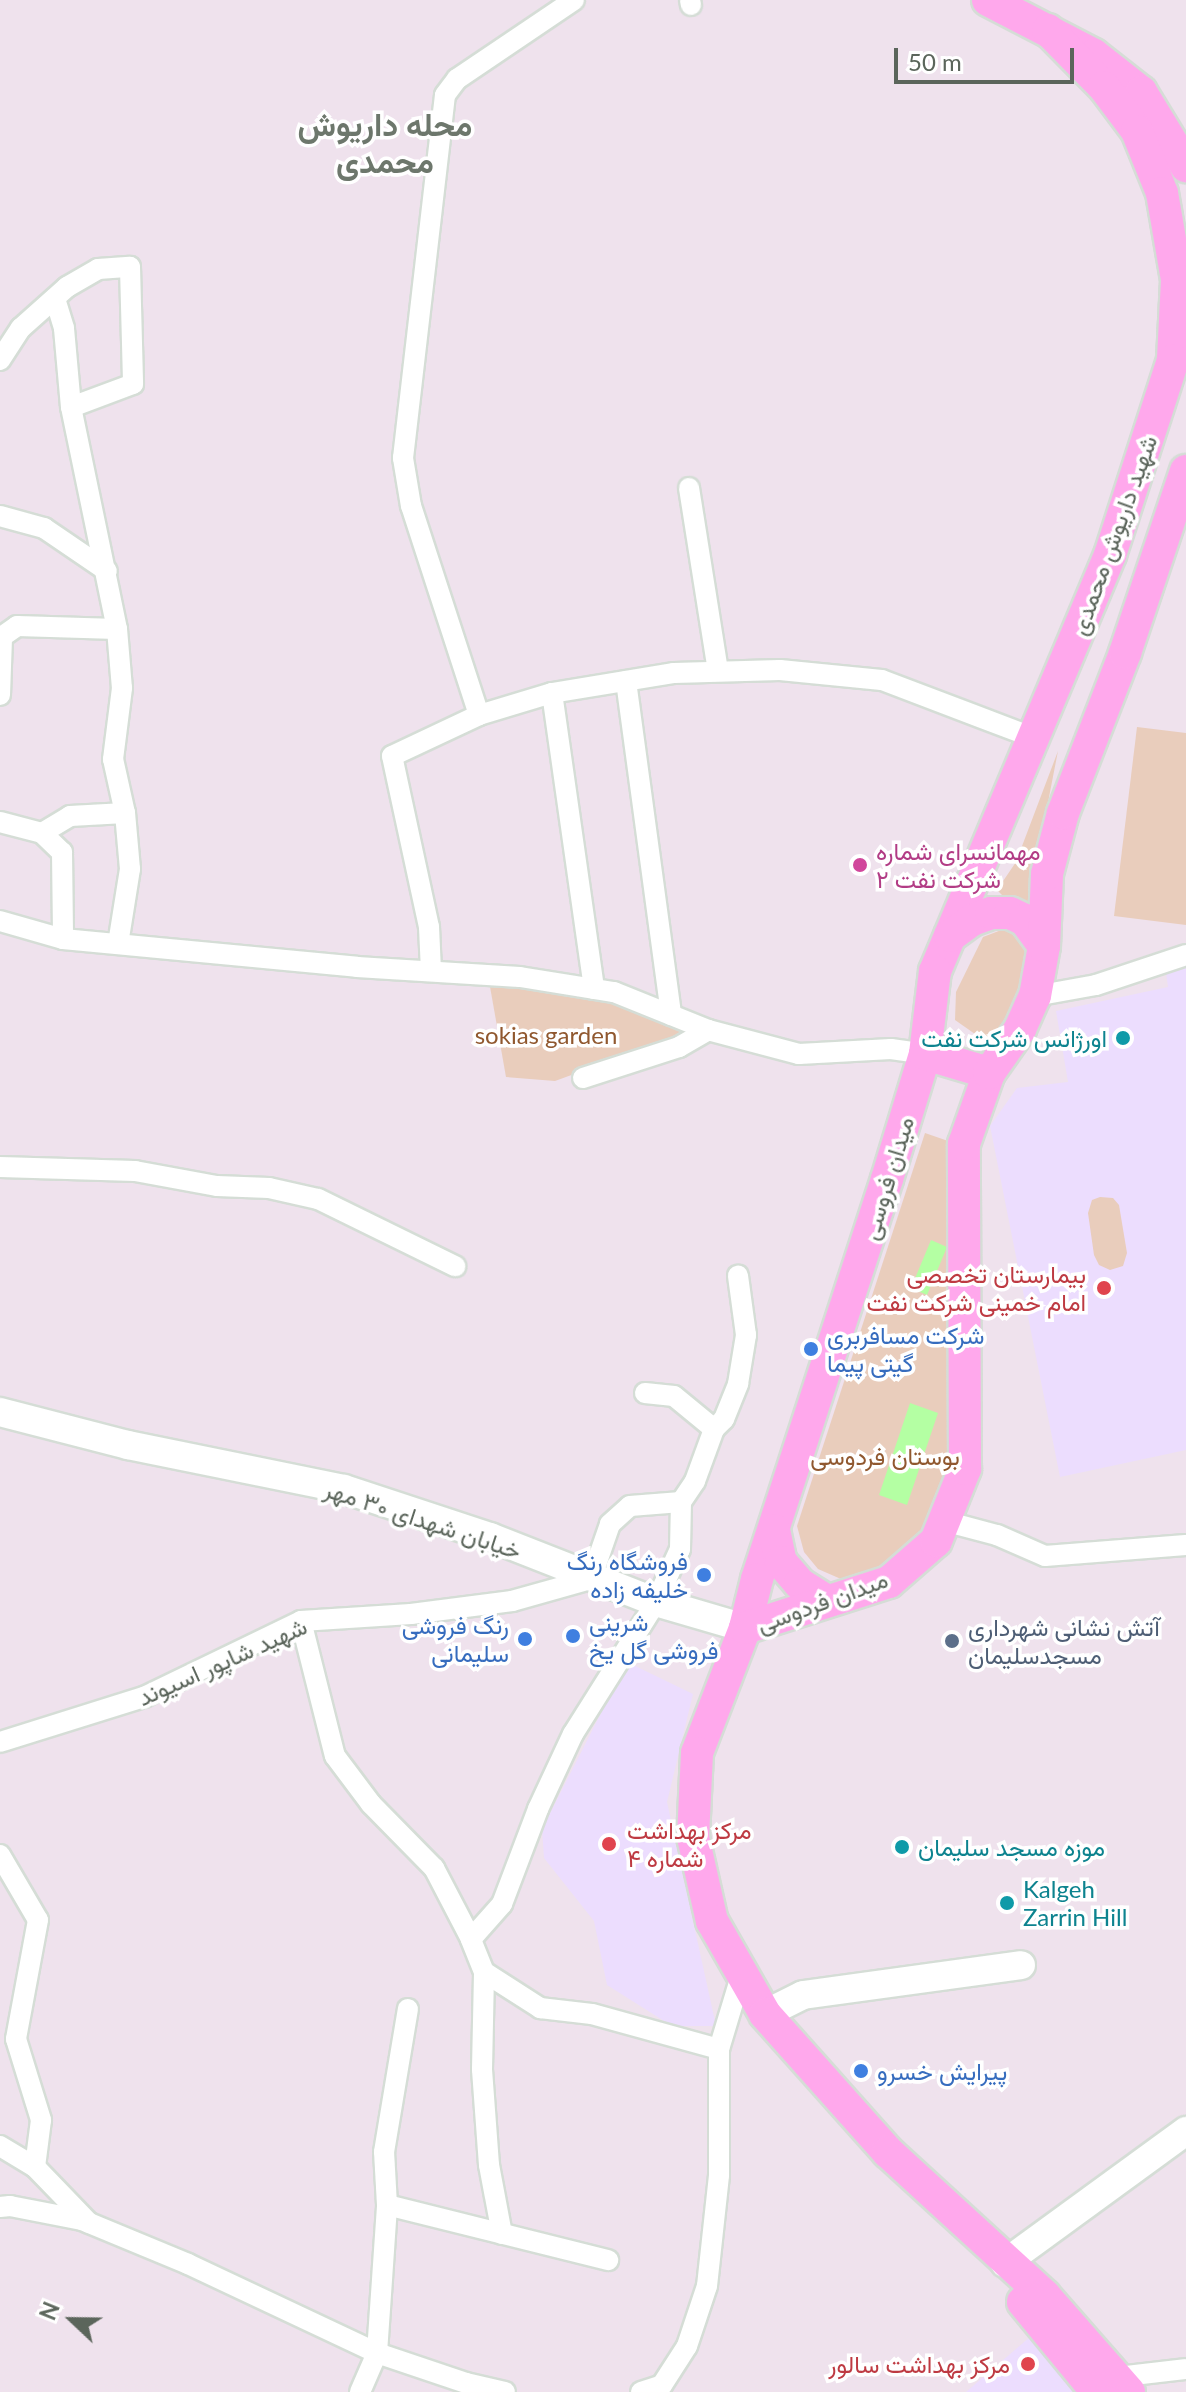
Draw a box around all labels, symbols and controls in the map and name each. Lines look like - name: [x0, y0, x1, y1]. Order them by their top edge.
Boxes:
- scale bar: [898, 32, 1078, 82]
- text: 50 m: [908, 47, 962, 76]
- district label: محله داریوش محمدی: [298, 106, 472, 181]
- street label: شهید داریوش محمدی: [1064, 431, 1162, 639]
- place label: مهمانسرای شماره ۲ شرکت نفت: [876, 837, 1041, 893]
- marker: مهمانسرای شماره ۲ شرکت نفت: [851, 856, 869, 874]
- park label: sokias garden: [475, 1021, 617, 1049]
- place label: اورژانس شرکت نفت: [921, 1024, 1107, 1052]
- marker: اورژانس شرکت نفت: [1114, 1029, 1132, 1047]
- street label: میدان فروسی: [855, 1113, 919, 1243]
- place label: بیمارستان تخصصی امام خمینی شرکت نفت: [866, 1260, 1086, 1316]
- marker: بیمارستان تخصصی امام خمینی شرکت نفت: [1093, 1277, 1115, 1299]
- place label: شرکت مسافربری گیتی پیما: [827, 1321, 984, 1377]
- marker: شرکت مسافربری گیتی پیما: [802, 1340, 820, 1358]
- park label: بوستان فردوسی: [810, 1442, 960, 1470]
- street label: خیابان شهدای ۳۰ مهر: [321, 1474, 525, 1564]
- place label: فروشگاه رنگ خلیفه زاده: [567, 1547, 688, 1603]
- street label: میدان فردوسی: [753, 1564, 891, 1638]
- marker: فروشگاه رنگ خلیفه زاده: [695, 1566, 713, 1584]
- place label: شرینی فروشی گل یخ: [589, 1608, 718, 1664]
- street label: شهید شاپور اسیوند: [133, 1611, 311, 1711]
- place label: رنگ فروشی سلیمانی: [402, 1611, 509, 1667]
- place label: آتش نشانی شهرداری مسجدسلیمان: [968, 1613, 1160, 1669]
- marker: شرینی فروشی گل یخ: [564, 1627, 582, 1645]
- marker: رنگ فروشی سلیمانی: [516, 1630, 534, 1648]
- marker: آتش نشانی شهرداری مسجدسلیمان: [943, 1632, 961, 1650]
- place label: مرکز بهداشت شماره ۴: [627, 1816, 751, 1872]
- marker: مرکز بهداشت شماره ۴: [598, 1833, 620, 1855]
- place label: موزه مسجد سلیمان: [918, 1833, 1105, 1861]
- marker: موزه مسجد سلیمان: [893, 1838, 911, 1856]
- place label: Kalgeh Zarrin Hill: [1023, 1875, 1127, 1931]
- marker: Kalgeh Zarrin Hill: [998, 1894, 1016, 1912]
- place label: پیرایش خسرو: [877, 2057, 1007, 2085]
- marker: پیرایش خسرو: [852, 2062, 870, 2080]
- north arrow: [32, 2280, 112, 2360]
- text: N: [34, 2298, 65, 2324]
- place label: مرکز بهداشت سالور: [828, 2350, 1010, 2378]
- marker: مرکز بهداشت سالور: [1017, 2353, 1039, 2375]

